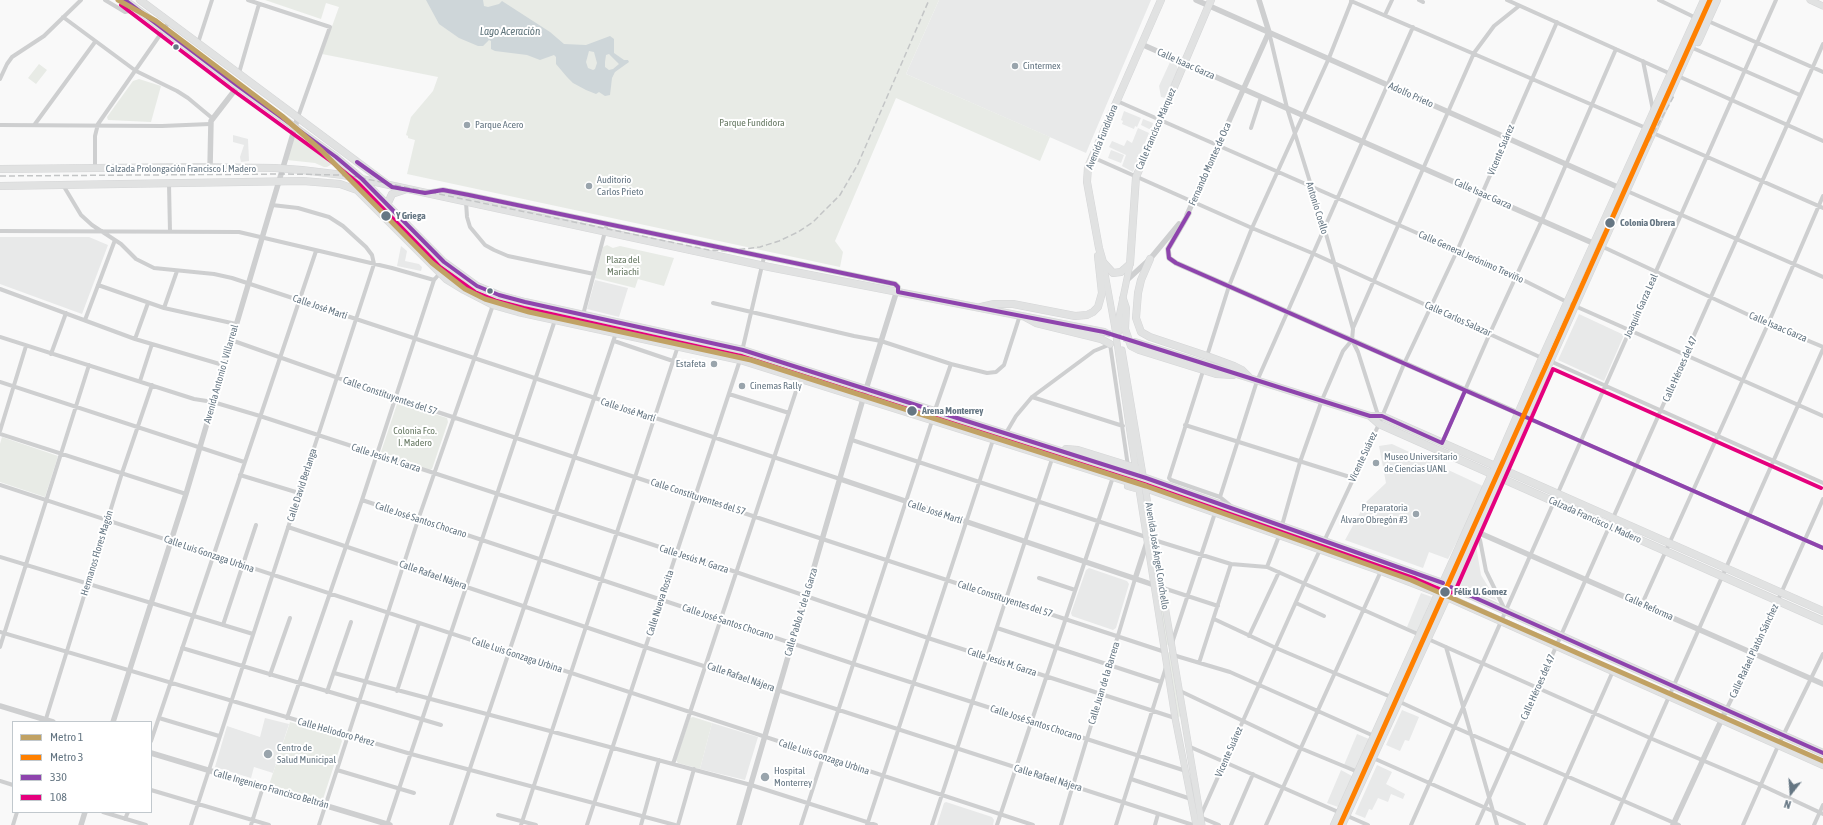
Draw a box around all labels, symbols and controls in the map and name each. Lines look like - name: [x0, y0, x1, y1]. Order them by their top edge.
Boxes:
- water label: Lago Aceración: [480, 25, 540, 39]
- unlabelled marker: [171, 42, 181, 52]
- street label: Calle Isaac Garza: [1155, 46, 1217, 82]
- place label: Cintermex: [1023, 60, 1061, 72]
- marker: Cintermex: [1010, 61, 1020, 71]
- street label: Adolfo Prieto: [1387, 80, 1435, 110]
- street label: Calle Francisco Márquez: [1133, 86, 1179, 172]
- street label: Avenida Fundidora: [1084, 103, 1120, 171]
- park label: Parque Fundidora: [719, 117, 785, 129]
- place label: Parque Acero: [475, 119, 524, 131]
- marker: Parque Acero: [462, 120, 472, 130]
- street label: Fernando Montes de Oca: [1186, 121, 1234, 207]
- street label: Vicente Suárez: [1485, 123, 1517, 177]
- street label: Calzada Prolongación Francisco I. Madero: [106, 163, 256, 175]
- place label: Auditorio Carlos Prieto: [597, 174, 643, 198]
- street label: Calle Isaac Garza: [1452, 176, 1514, 212]
- street label: Antonio Coello: [1303, 180, 1331, 236]
- marker: Auditorio Carlos Prieto: [584, 181, 594, 191]
- marker: Y Griega: [379, 209, 393, 223]
- place label: Y Griega: [396, 210, 426, 222]
- marker: Colonia Obrera: [1603, 216, 1617, 230]
- place label: Colonia Obrera: [1620, 217, 1675, 229]
- street label: Calle General Jerónimo Treviño: [1417, 228, 1525, 286]
- park label: Plaza del Mariachi: [606, 254, 640, 278]
- street label: Joaquín Garza Leal: [1622, 272, 1660, 340]
- unlabelled marker: [485, 286, 495, 296]
- street label: Calle José Martí: [291, 292, 349, 322]
- street label: Calle Carlos Salazar: [1423, 299, 1493, 339]
- street label: Calle Isaac Garza: [1747, 309, 1809, 345]
- street label: Avenida Antonio I. Villarreal: [201, 323, 241, 425]
- street label: Calle Héroes del 47: [1660, 334, 1700, 404]
- place label: Estafeta: [676, 358, 706, 370]
- marker: Estafeta: [709, 359, 719, 369]
- street label: Calle Constituyentes del 57: [341, 374, 439, 418]
- place label: Cinemas Rally: [750, 380, 802, 392]
- marker: Cinemas Rally: [737, 381, 747, 391]
- street label: Calle José Martí: [599, 395, 657, 425]
- marker: Arena Monterrey: [905, 404, 919, 418]
- place label: Arena Monterrey: [922, 405, 983, 417]
- park label: Colonia Fco. I. Madero: [393, 425, 437, 448]
- street label: Vicente Suárez: [1346, 430, 1380, 484]
- street label: Calle Jesús M. Garza: [350, 441, 422, 475]
- street label: Calle David Berlanga: [285, 447, 319, 523]
- place label: Museo Universitario de Ciencias UANL: [1384, 451, 1457, 474]
- marker: Museo Universitario de Ciencias UANL: [1371, 458, 1381, 468]
- street label: Calle Constituyentes del 57: [649, 476, 747, 518]
- street label: Calzada Francisco I. Madero: [1547, 494, 1643, 546]
- street label: Calle José Martí: [906, 497, 964, 527]
- street label: Calle José Santos Chocano: [374, 500, 468, 540]
- street label: Avenida José Ángel Conchello: [1143, 502, 1171, 610]
- place label: Preparatoria Álvaro Obregón #3: [1341, 502, 1408, 526]
- street label: Hermanos Flores Magón: [78, 509, 116, 597]
- marker: Preparatoria Álvaro Obregón #3: [1411, 509, 1421, 519]
- street label: Calle Luis Gonzaga Urbina: [162, 533, 256, 575]
- street label: Calle Jesús M. Garza: [658, 542, 730, 576]
- street label: Calle Rafael Nájera: [398, 558, 468, 592]
- street label: Calle Pablo A. de la Garza: [782, 566, 820, 658]
- street label: Calle Nueva Rosita: [644, 569, 676, 637]
- street label: Calle Constituyentes del 57: [956, 578, 1054, 620]
- marker: Félix U. Gomez: [1438, 585, 1452, 599]
- place label: Félix U. Gomez: [1454, 586, 1507, 598]
- street label: Calle Reforma: [1623, 591, 1675, 623]
- street label: Calle José Santos Chocano: [681, 602, 775, 642]
- street label: Calle Rafael Platón Sánchez: [1727, 602, 1781, 700]
- street label: Calle Luis Gonzaga Urbina: [470, 635, 564, 675]
- street label: Calle Juan de la Barrera: [1086, 640, 1122, 726]
- street label: Calle Jesús M. Garza: [966, 645, 1038, 679]
- street label: Calle Héroes del 47: [1518, 652, 1558, 722]
- street label: Calle Rafael Nájera: [706, 660, 776, 694]
- street label: Calle José Santos Chocano: [989, 703, 1083, 743]
- street label: Calle Heliodoro Pérez: [296, 715, 376, 749]
- legend: [12, 721, 152, 813]
- street label: Vicente Suárez: [1213, 725, 1245, 779]
- text: Metro 1: [50, 730, 83, 744]
- street label: Calle Luis Gonzaga Urbina: [777, 737, 871, 777]
- place label: Centro de Salud Municipal: [277, 742, 336, 766]
- marker: Centro de Salud Municipal: [262, 748, 274, 760]
- text: Metro 3: [50, 750, 83, 764]
- street label: Calle Rafael Nájera: [1012, 762, 1084, 794]
- place label: Hospital Monterrey: [774, 765, 812, 788]
- street label: Calle Ingeniero Francisco Beltrán: [212, 767, 330, 811]
- text: 330: [50, 770, 67, 784]
- marker: Hospital Monterrey: [759, 771, 771, 783]
- north arrow: [1771, 773, 1811, 813]
- text: 108: [50, 790, 67, 804]
- text: N: [1783, 798, 1792, 811]

